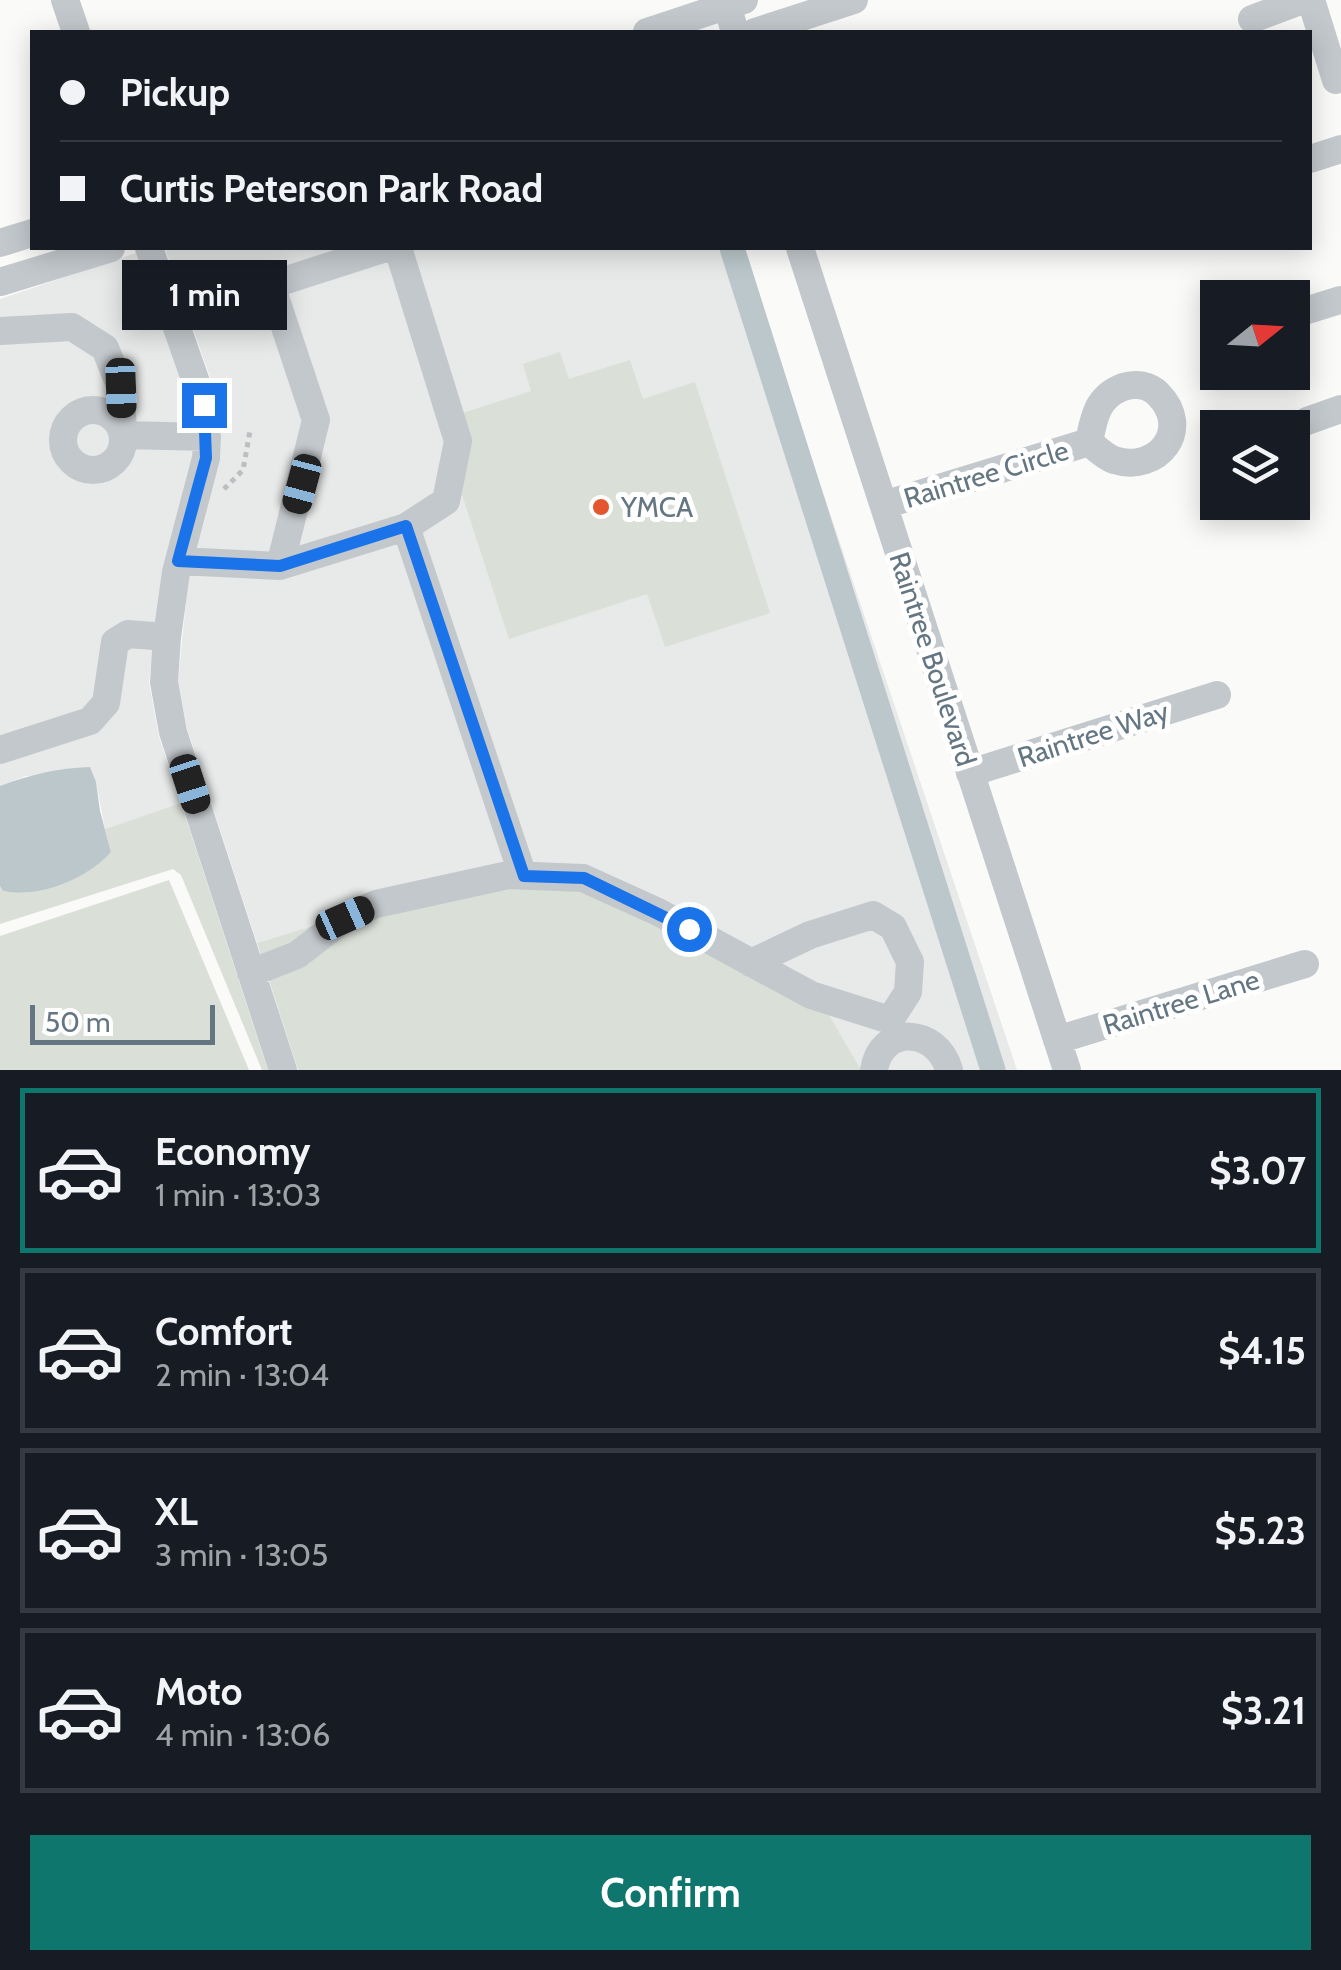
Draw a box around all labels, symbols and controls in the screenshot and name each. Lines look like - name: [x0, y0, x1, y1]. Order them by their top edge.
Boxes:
- text: Pickup: [120, 69, 230, 116]
- text: Curtis Peterson Park Road: [120, 165, 543, 212]
- callout: 1 min: [121, 260, 286, 330]
- text: 1 min: [168, 275, 241, 314]
- north arrow: [1200, 280, 1310, 390]
- map controls: [1200, 280, 1310, 520]
- car: [105, 357, 137, 419]
- route end: [182, 383, 227, 428]
- button: layers: [1200, 410, 1310, 520]
- street label: Raintree Circle: [900, 433, 1072, 515]
- car: [280, 451, 324, 517]
- place label: YMCA: [620, 490, 694, 524]
- marker: YMCA: [590, 496, 612, 518]
- street label: Raintree Boulevard: [882, 548, 984, 770]
- street label: Raintree Way: [1013, 694, 1173, 774]
- car: [166, 751, 214, 817]
- car: [311, 892, 379, 944]
- route start: [667, 907, 712, 952]
- street label: Raintree Lane: [1099, 962, 1263, 1042]
- scale bar: [30, 1000, 215, 1044]
- text: 50 m: [45, 1005, 111, 1039]
- icon: car: [35, 1126, 125, 1216]
- text: Economy: [155, 1128, 310, 1175]
- text: $3.07: [1209, 1147, 1306, 1194]
- text: 1 min · 13:03: [155, 1175, 321, 1214]
- icon: car: [35, 1306, 125, 1396]
- text: Comfort: [155, 1308, 292, 1355]
- text: $4.15: [1218, 1327, 1306, 1374]
- text: 2 min · 13:04: [155, 1355, 329, 1394]
- icon: car: [35, 1486, 125, 1576]
- text: XL: [155, 1488, 198, 1535]
- text: $5.23: [1215, 1507, 1306, 1554]
- text: 3 min · 13:05: [155, 1535, 328, 1574]
- icon: car: [35, 1666, 125, 1756]
- text: Moto: [155, 1668, 242, 1715]
- text: $3.21: [1221, 1687, 1306, 1734]
- text: 4 min · 13:06: [155, 1715, 330, 1754]
- button: Confirm: [30, 1835, 1311, 1950]

